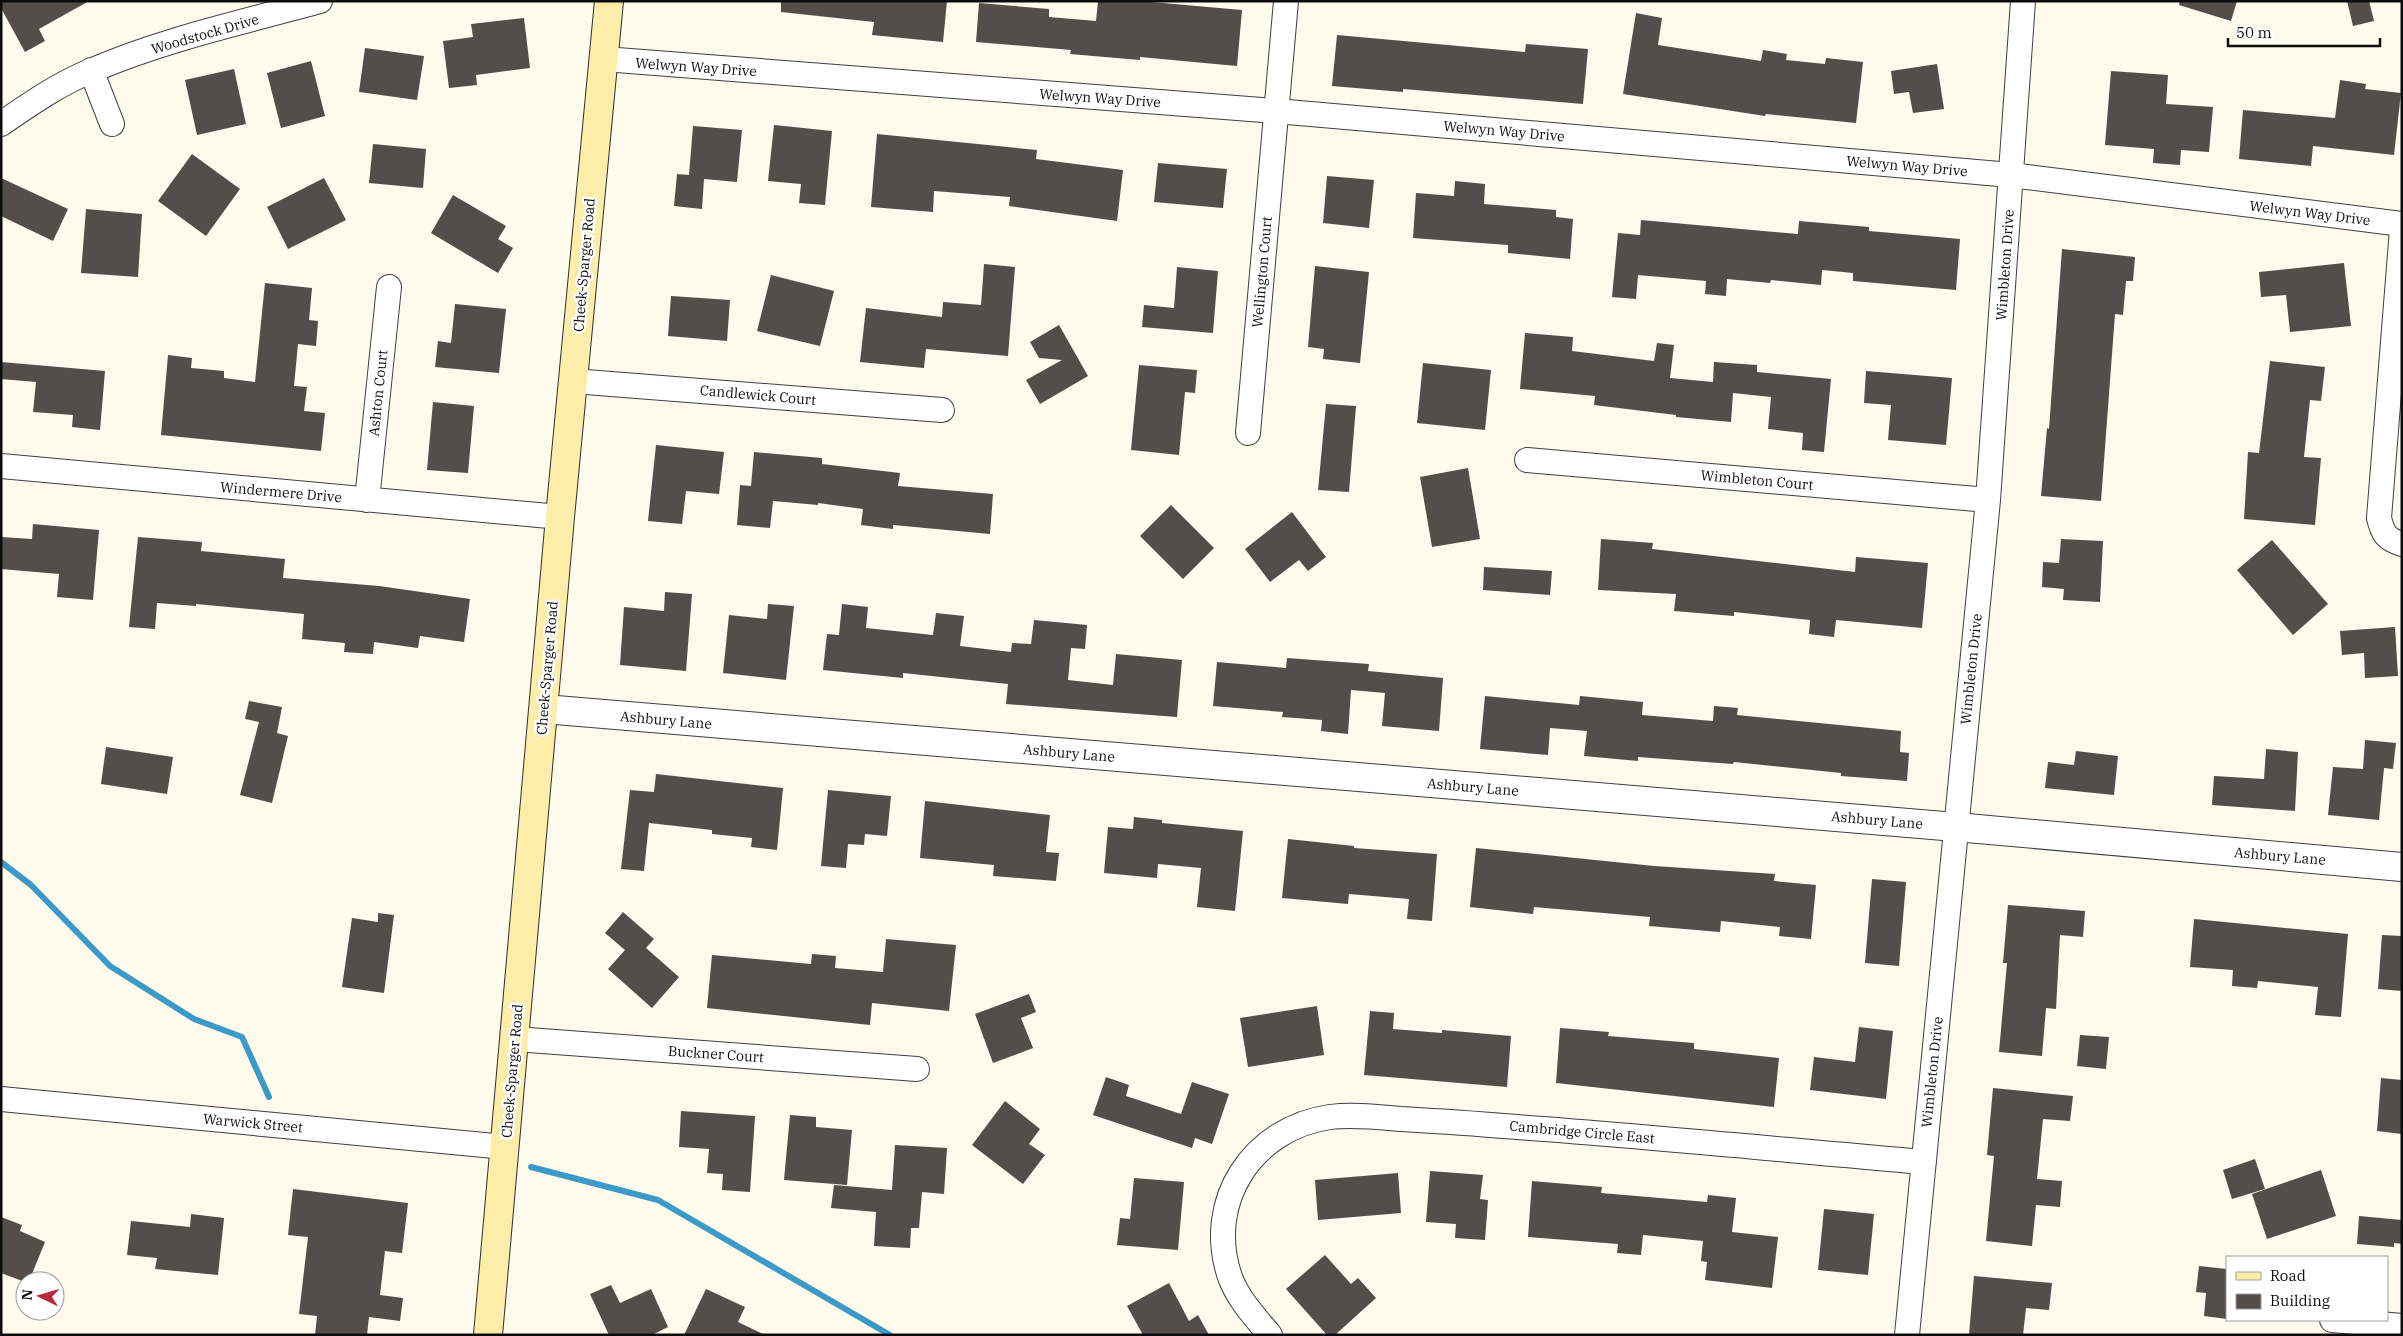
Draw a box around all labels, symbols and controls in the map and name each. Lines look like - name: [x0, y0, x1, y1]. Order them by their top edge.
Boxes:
- street label: Woodstock Drive: [149, 10, 261, 58]
- scale bar: [2228, 15, 2380, 47]
- text: 50 m: [2236, 23, 2272, 42]
- street label: Welwyn Way Drive: [635, 54, 757, 80]
- street label: Welwyn Way Drive: [1039, 85, 1161, 111]
- street label: Welwyn Way Drive: [1443, 117, 1565, 145]
- street label: Welwyn Way Drive: [1846, 152, 1968, 180]
- street label: Cheek-Sparger Road: [569, 197, 599, 333]
- street label: Welwyn Way Drive: [2248, 197, 2372, 229]
- street label: Wimbleton Drive: [1992, 209, 2018, 321]
- street label: Wellington Court: [1248, 216, 1276, 328]
- street label: Ashton Court: [365, 349, 392, 437]
- street label: Candlewick Court: [699, 381, 817, 409]
- street label: Wimbleton Court: [1700, 466, 1814, 494]
- street label: Windermere Drive: [219, 478, 343, 506]
- street label: Cheek-Sparger Road: [532, 600, 562, 736]
- street label: Wimbleton Drive: [1956, 613, 1986, 725]
- street label: Ashbury Lane: [619, 707, 713, 733]
- street label: Ashbury Lane: [1022, 740, 1116, 766]
- street label: Ashbury Lane: [1426, 774, 1520, 800]
- street label: Ashbury Lane: [1830, 807, 1924, 833]
- street label: Ashbury Lane: [2233, 843, 2327, 869]
- street label: Cheek-Sparger Road: [497, 1003, 527, 1139]
- street label: Wimbleton Drive: [1917, 1016, 1947, 1128]
- street label: Buckner Court: [667, 1042, 765, 1066]
- street label: Warwick Street: [202, 1110, 304, 1136]
- street label: Cambridge Circle East: [1509, 1117, 1655, 1147]
- legend: [2226, 1256, 2388, 1321]
- text: Road: [2270, 1266, 2306, 1285]
- north arrow: [15, 1271, 65, 1321]
- text: N: [18, 1289, 36, 1301]
- text: Building: [2270, 1291, 2330, 1310]

